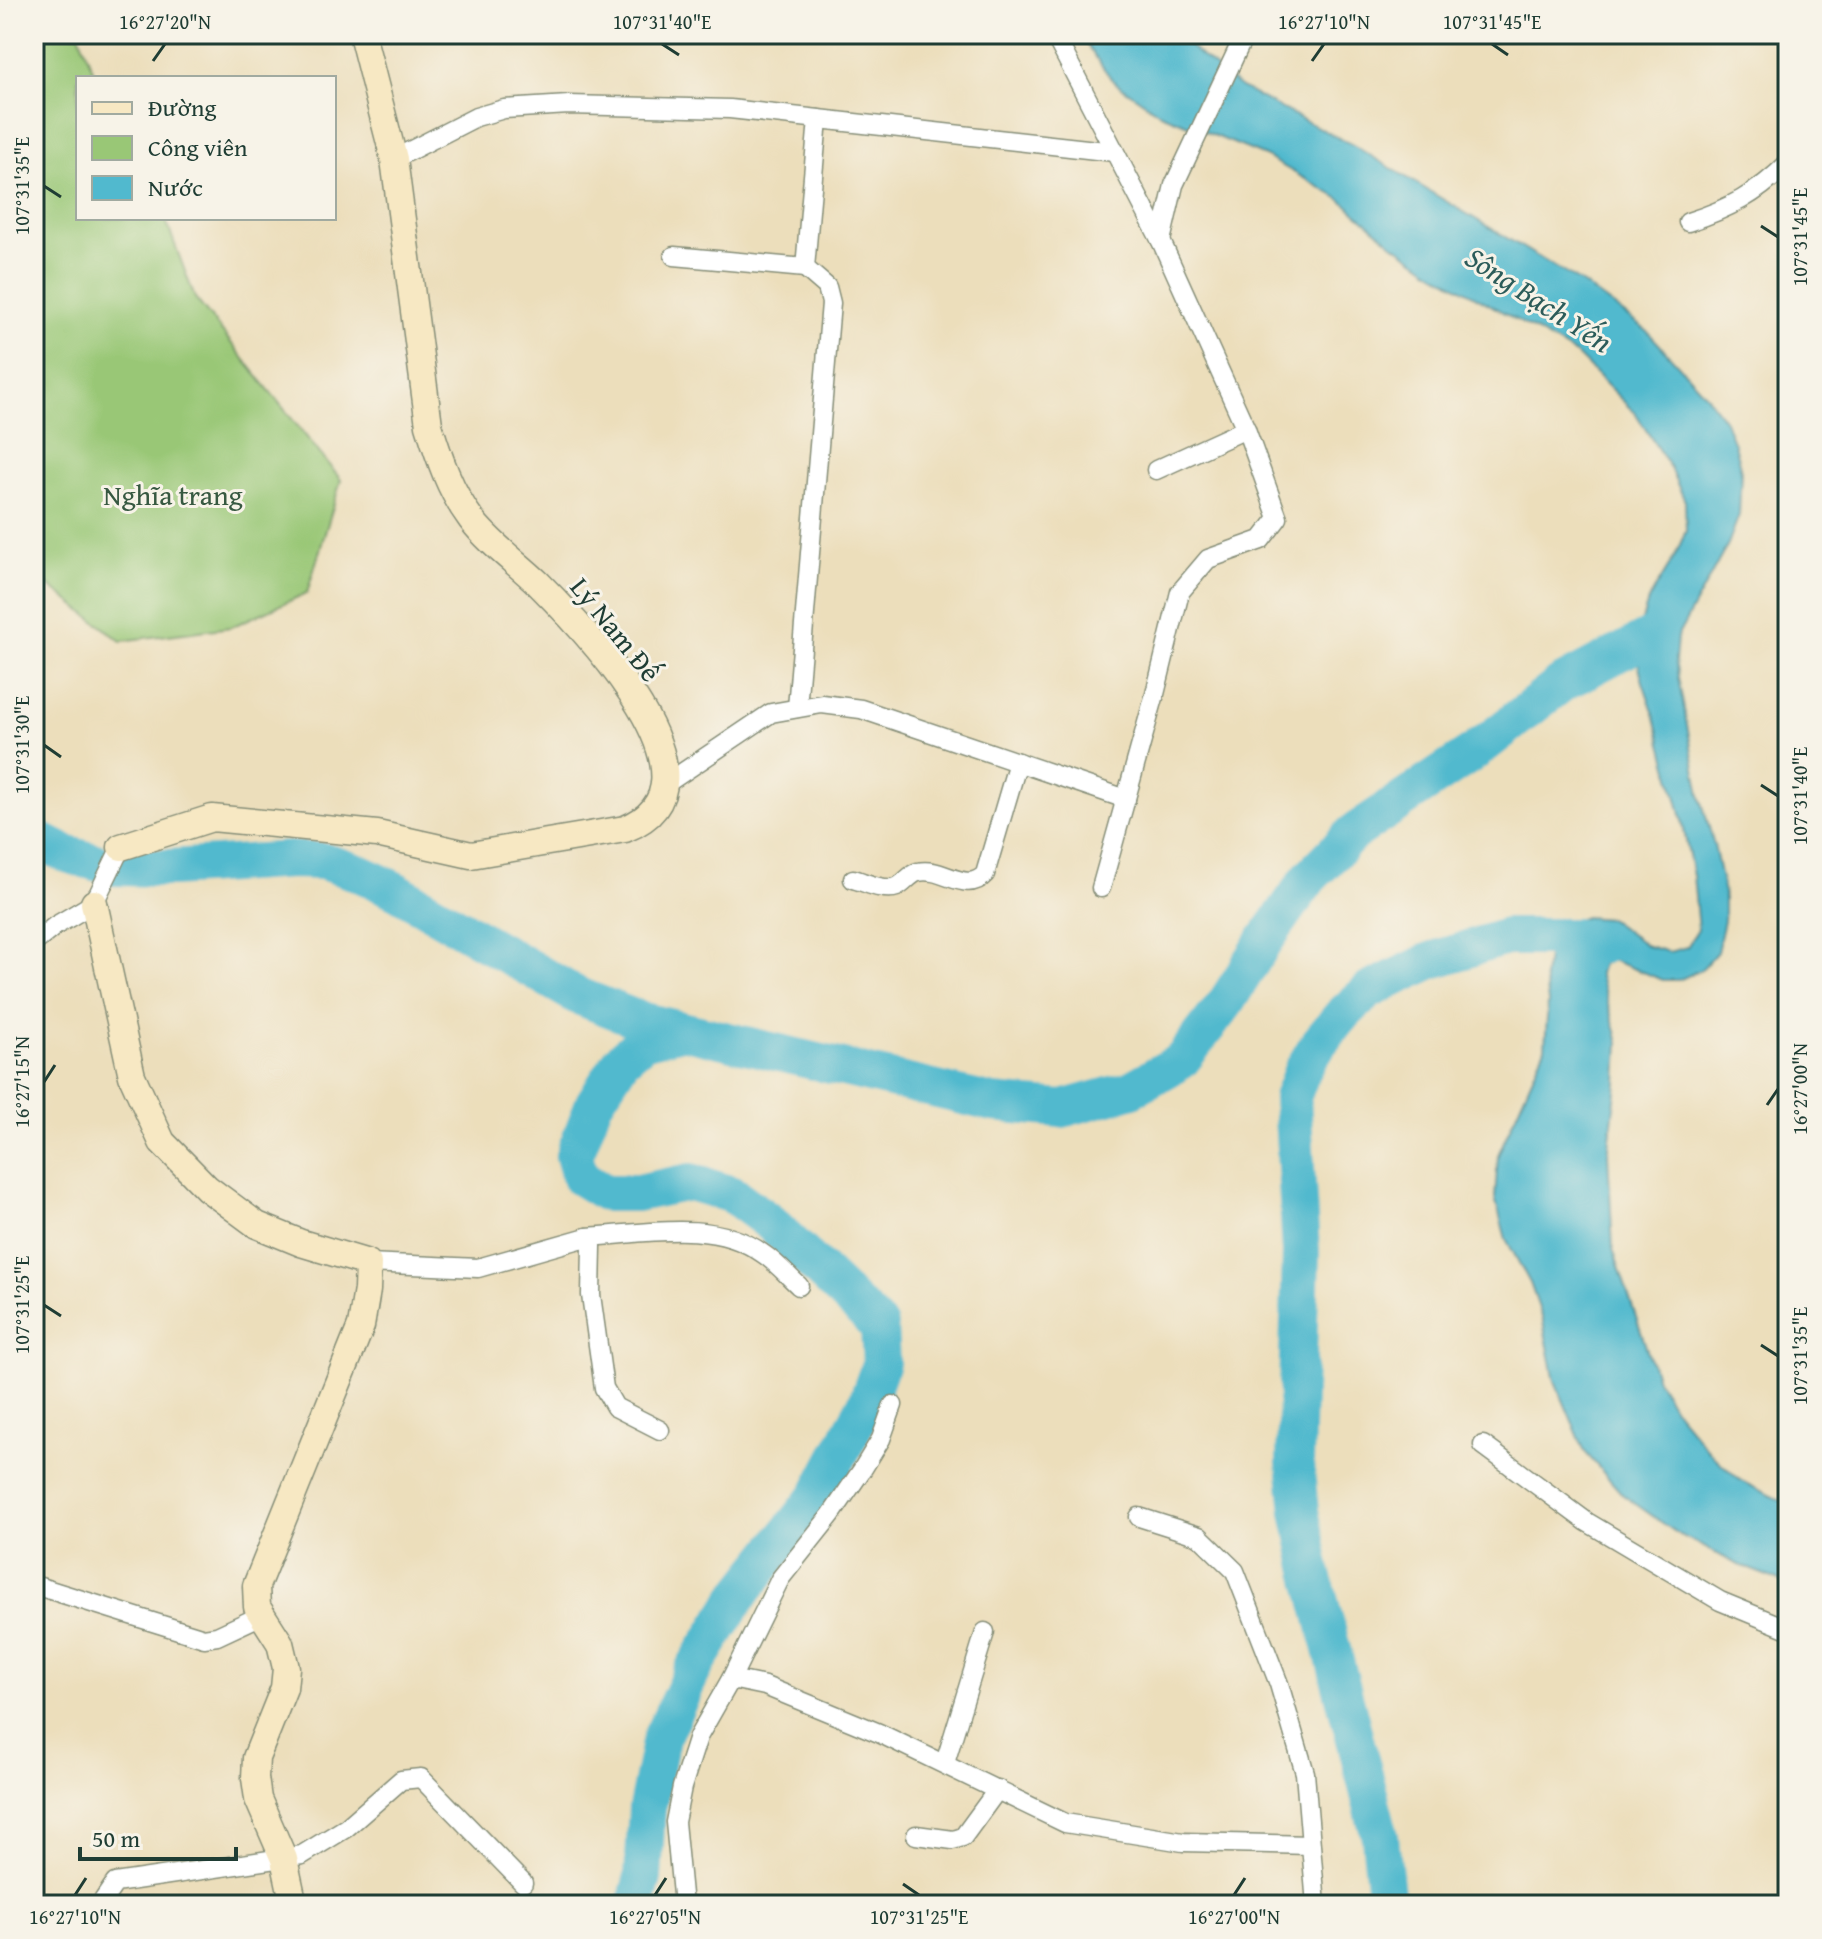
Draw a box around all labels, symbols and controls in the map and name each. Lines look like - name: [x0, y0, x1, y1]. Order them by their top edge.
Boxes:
- text: 16°27'20"N: [119, 7, 211, 36]
- text: 107°31'40"E: [613, 7, 711, 36]
- text: 16°27'10"N: [1278, 7, 1370, 36]
- text: 107°31'45"E: [1443, 7, 1541, 36]
- legend: [76, 76, 336, 220]
- text: Đường: [148, 90, 217, 125]
- text: Công viên: [148, 130, 248, 165]
- text: 107°31'35"E: [7, 137, 36, 235]
- text: Nước: [148, 170, 203, 205]
- text: 107°31'45"E: [1785, 188, 1814, 286]
- water label: Sông Bạch Yến: [1457, 235, 1621, 363]
- park label: Nghĩa trang: [103, 474, 243, 515]
- street label: Lý Nam Đế: [561, 568, 671, 690]
- text: 107°31'30"E: [7, 696, 36, 794]
- text: 107°31'40"E: [1785, 747, 1814, 845]
- text: 16°27'15"N: [7, 1036, 36, 1128]
- text: 16°27'00"N: [1785, 1043, 1814, 1135]
- text: 107°31'25"E: [7, 1256, 36, 1354]
- text: 107°31'35"E: [1785, 1307, 1814, 1405]
- scale bar: [80, 1811, 236, 1861]
- text: 50 m: [92, 1821, 140, 1856]
- text: 16°27'10"N: [29, 1902, 121, 1931]
- text: 16°27'05"N: [609, 1902, 701, 1931]
- text: 107°31'25"E: [870, 1902, 968, 1931]
- text: 16°27'00"N: [1188, 1902, 1280, 1931]

